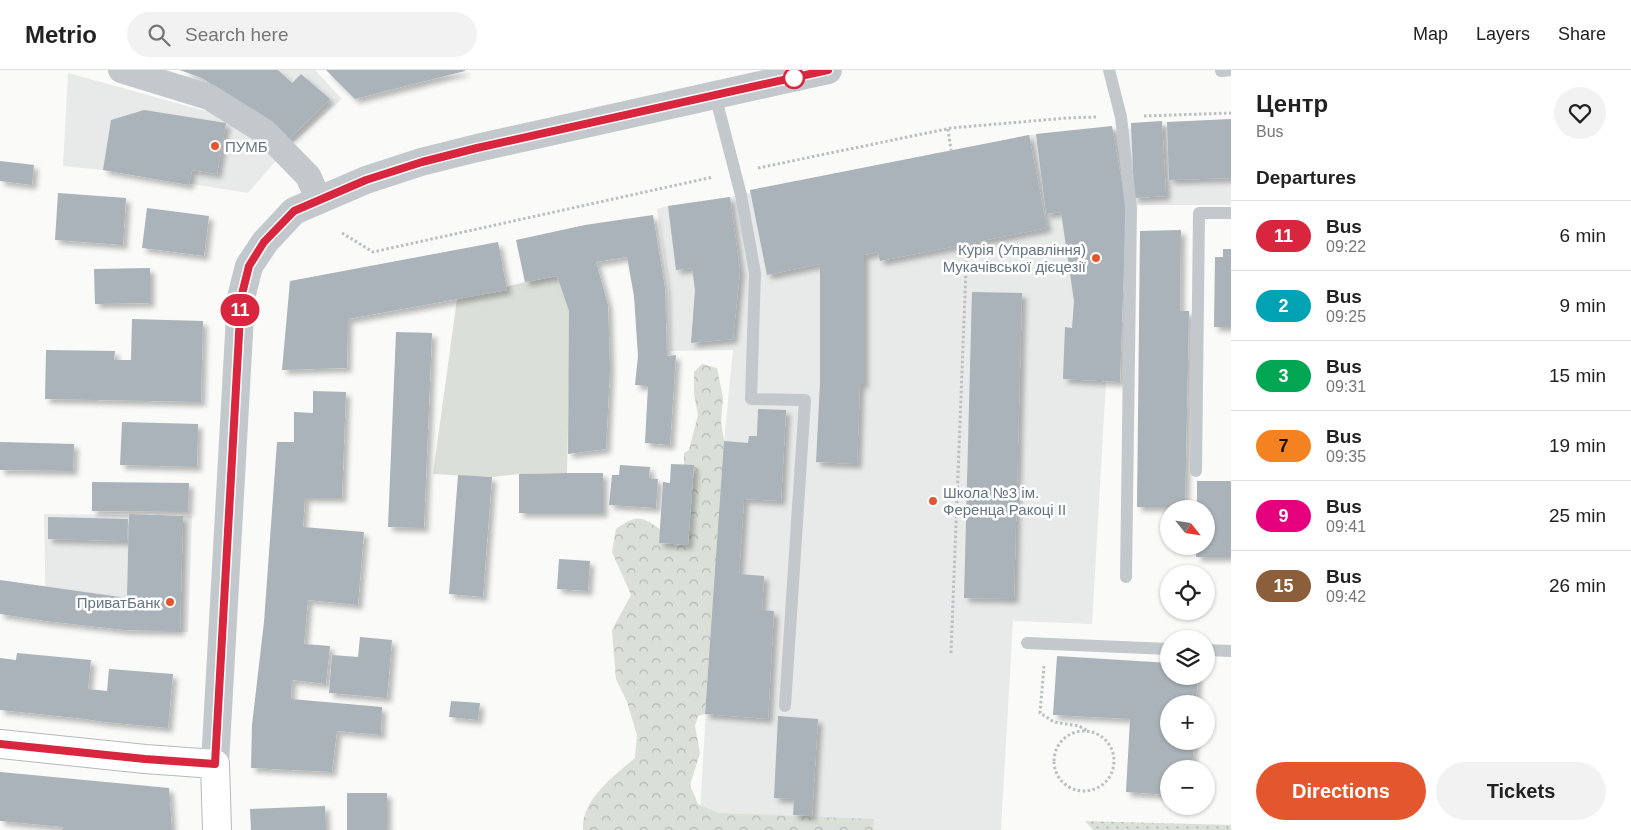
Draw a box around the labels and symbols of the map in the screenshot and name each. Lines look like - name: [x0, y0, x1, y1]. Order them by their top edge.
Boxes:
- unlabelled marker: [783, 67, 805, 89]
- place label: ПУМБ: [225, 138, 268, 155]
- marker: ПУМБ: [209, 140, 221, 152]
- place label: Курія (Управління) Мукачівської дієцезії: [943, 241, 1087, 275]
- marker: Курія (Управління) Мукачівської дієцезії: [1090, 252, 1102, 264]
- line badge: 11: [218, 294, 262, 326]
- place label: Школа №3 ім. Ференца Ракоці II: [943, 484, 1066, 518]
- marker: Школа №3 ім. Ференца Ракоці II: [927, 495, 939, 507]
- north arrow: [1160, 500, 1215, 555]
- place label: ПриватБанк: [77, 594, 160, 611]
- marker: ПриватБанк: [164, 596, 176, 608]

